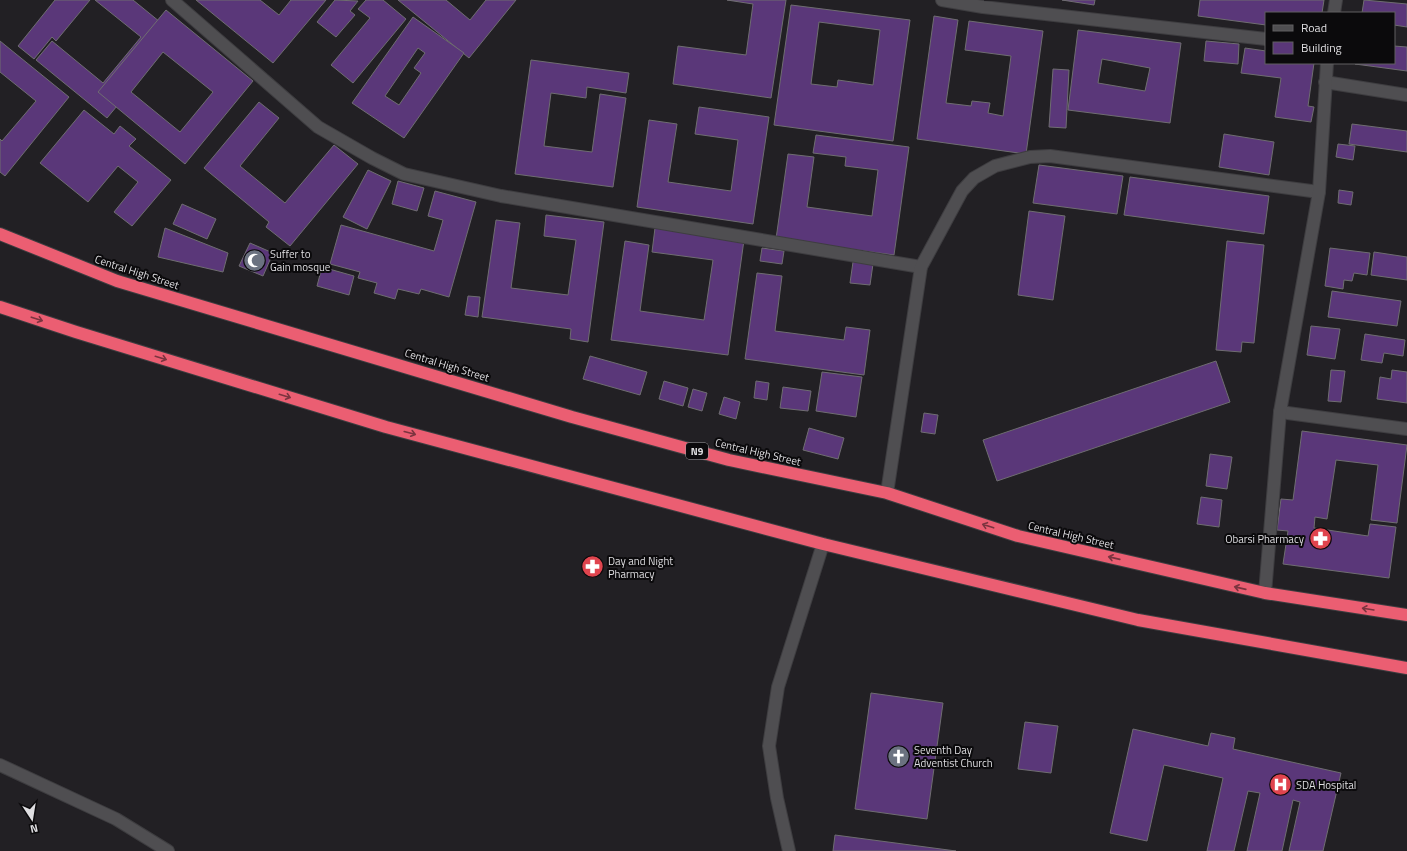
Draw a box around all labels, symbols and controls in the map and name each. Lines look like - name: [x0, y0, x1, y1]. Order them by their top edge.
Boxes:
- legend: [1265, 12, 1395, 64]
- text: Road: [1301, 18, 1327, 37]
- text: Building: [1301, 38, 1342, 57]
- place label: Suffer to Gain mosque: [270, 246, 331, 275]
- mosque icon: Suffer to Gain mosque: [242, 247, 268, 273]
- street label: Central High Street: [93, 251, 181, 293]
- one-way arrow: [30, 316, 43, 323]
- street label: Central High Street: [403, 345, 491, 385]
- one-way arrow: [154, 355, 167, 362]
- one-way arrow: [279, 393, 292, 400]
- one-way arrow: [403, 430, 416, 437]
- street label: Central High Street: [714, 434, 803, 470]
- road number: N9: [686, 443, 708, 459]
- street label: Central High Street: [1027, 517, 1116, 553]
- one-way arrow: [982, 522, 995, 529]
- pharmacy icon: Obarsi Pharmacy: [1307, 526, 1333, 552]
- place label: Obarsi Pharmacy: [1225, 531, 1305, 547]
- place label: Day and Night Pharmacy: [608, 553, 673, 582]
- pharmacy icon: Day and Night Pharmacy: [579, 554, 605, 580]
- one-way arrow: [1108, 554, 1121, 561]
- one-way arrow: [1234, 583, 1247, 591]
- one-way arrow: [1362, 605, 1375, 613]
- place label: Seventh Day Adventist Church: [914, 742, 993, 771]
- church icon: Seventh Day Adventist Church: [886, 743, 912, 769]
- hospital icon: SDA Hospital: [1267, 772, 1293, 798]
- place label: SDA Hospital: [1296, 777, 1356, 793]
- north arrow: [12, 799, 52, 839]
- text: N: [29, 820, 39, 837]

